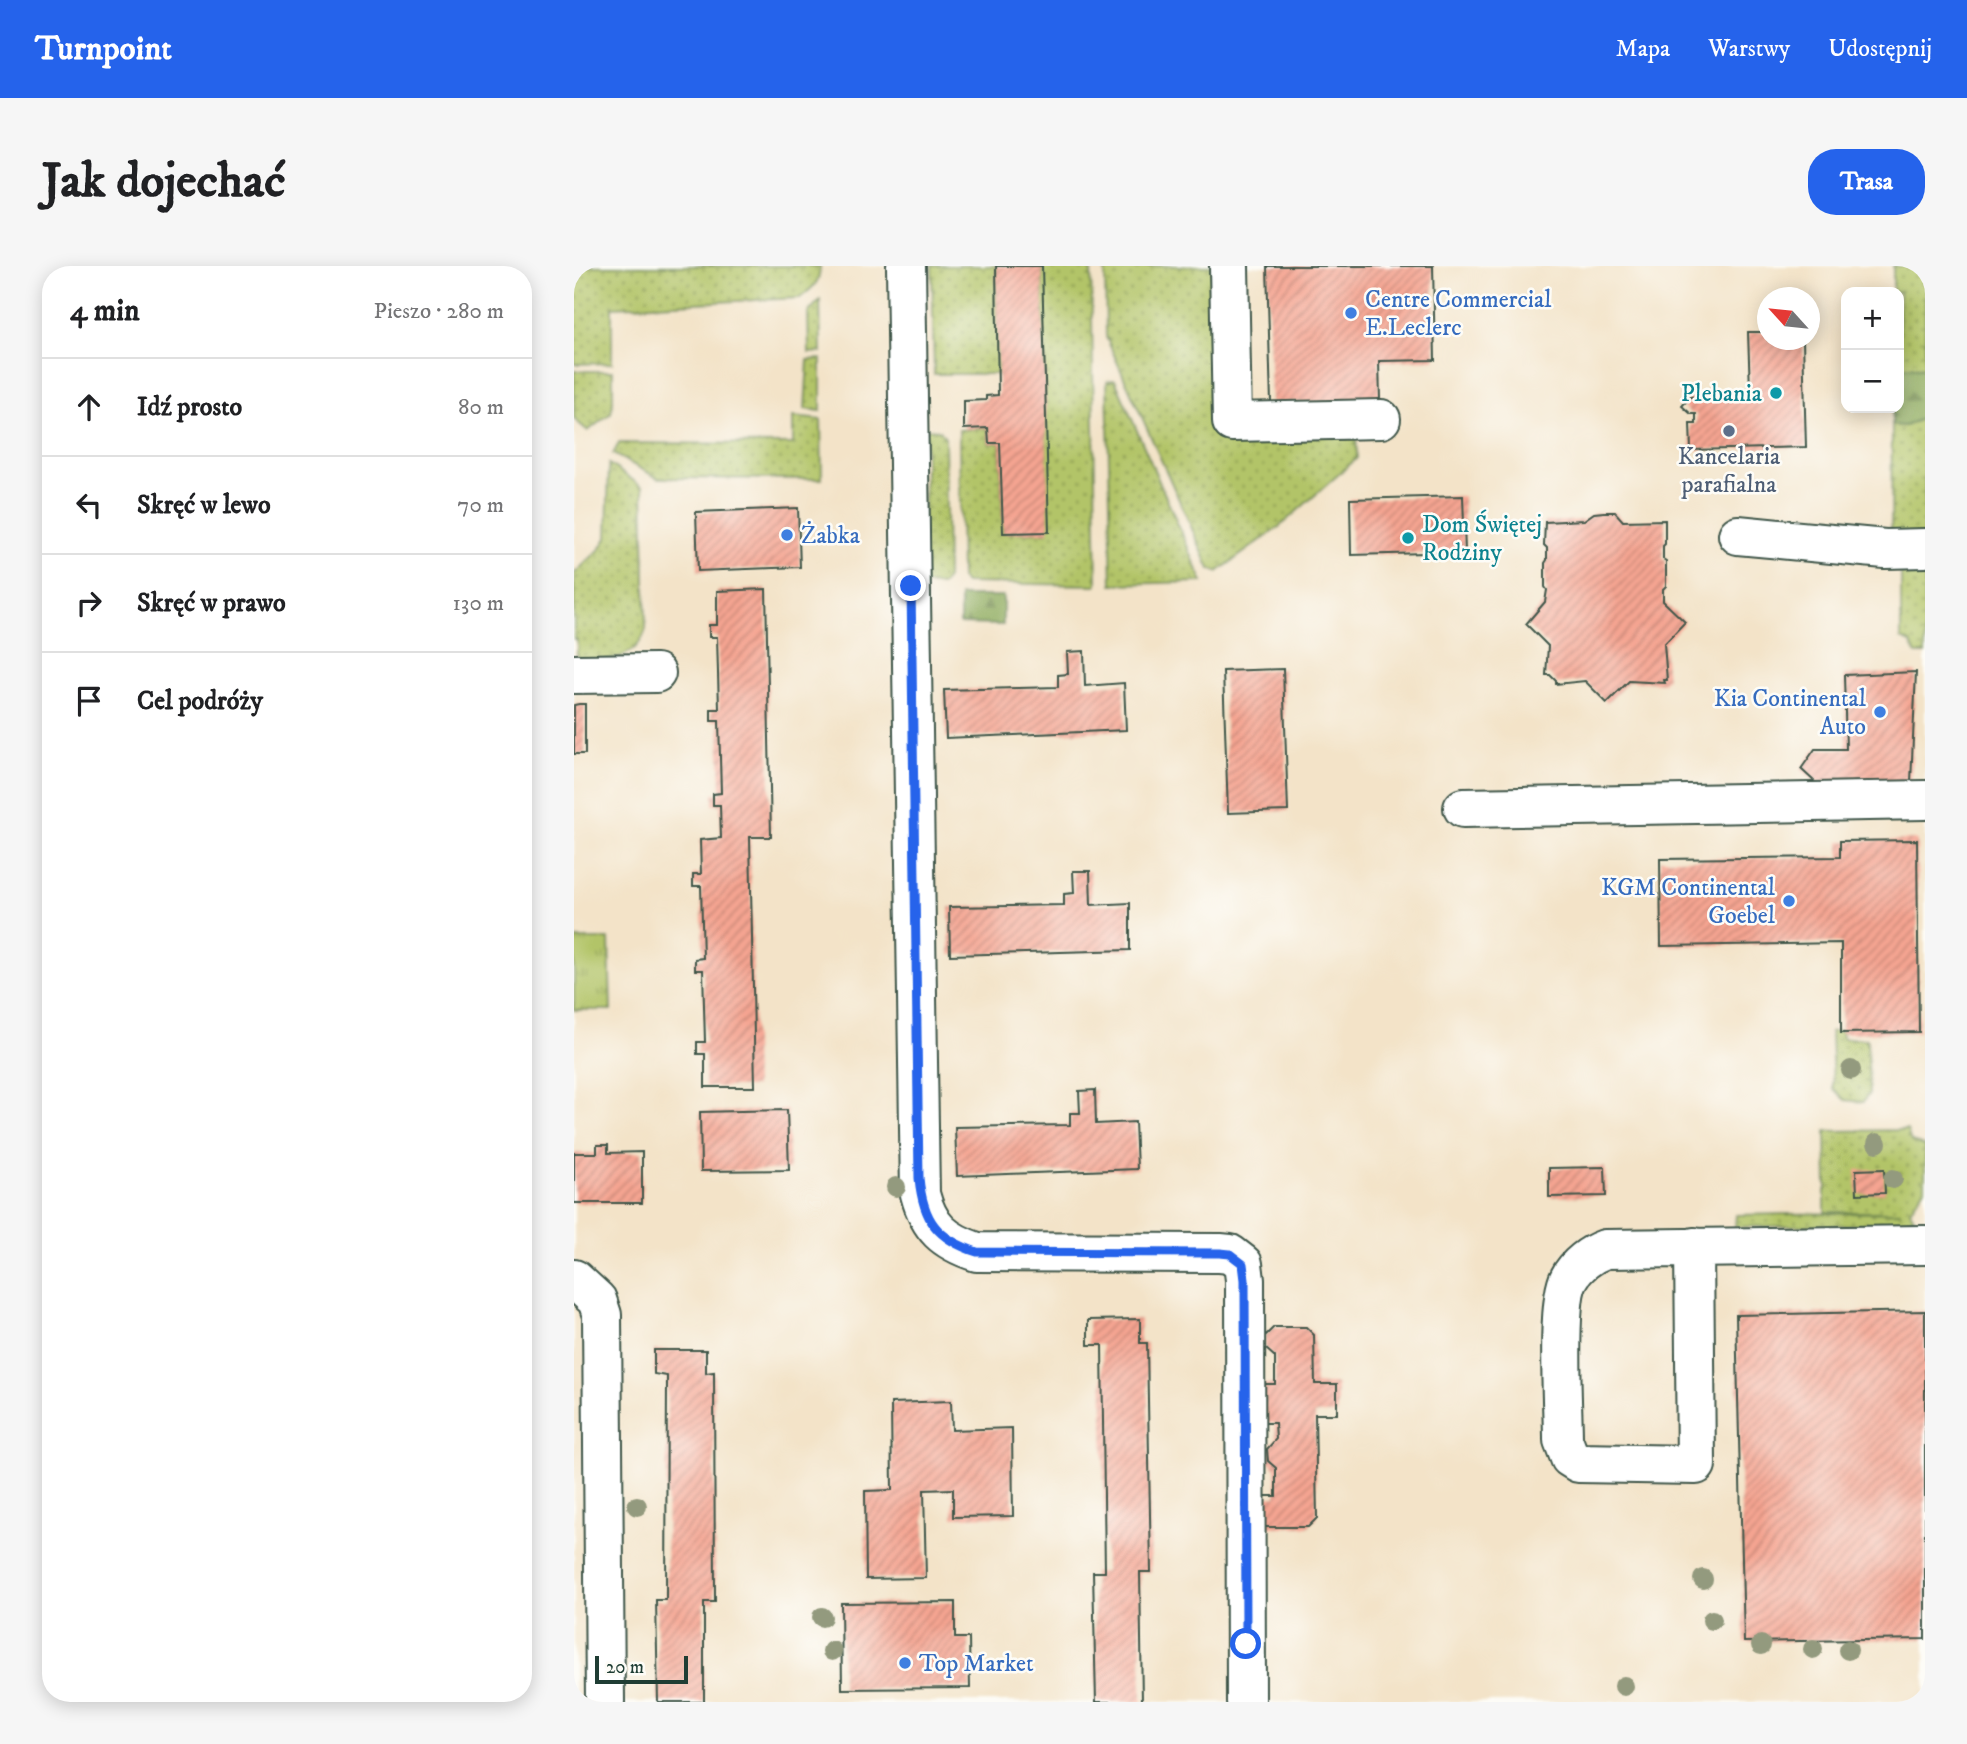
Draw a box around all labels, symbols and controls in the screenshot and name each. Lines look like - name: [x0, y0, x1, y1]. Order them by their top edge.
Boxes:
- text: Turnpoint: [35, 29, 172, 70]
- text: Mapa: [1616, 34, 1670, 64]
- text: Warstwy: [1708, 34, 1790, 64]
- text: Udostępnij: [1828, 34, 1932, 64]
- button: Trasa: [1808, 149, 1925, 215]
- text: Jak dojechać: [42, 151, 285, 213]
- place label: Centre Commercial E.Leclerc: [1365, 285, 1552, 343]
- north arrow: [1757, 287, 1820, 350]
- map controls: [1841, 287, 1904, 413]
- button: +: [1841, 287, 1904, 350]
- text: 4 min: [70, 293, 140, 330]
- text: Pieszo · 280 m: [374, 297, 504, 326]
- marker: Centre Commercial E.Leclerc: [1343, 305, 1359, 321]
- button: −: [1841, 350, 1904, 413]
- place label: Plebania: [1681, 379, 1763, 409]
- marker: Plebania: [1768, 385, 1784, 401]
- icon: ahead: [70, 388, 108, 426]
- text: Idź prosto: [137, 391, 242, 424]
- text: 80 m: [458, 393, 504, 422]
- marker: Kancelaria parafialna: [1721, 423, 1737, 439]
- place label: Kancelaria parafialna: [1678, 442, 1781, 500]
- icon: left: [70, 486, 108, 524]
- text: Skręć w lewo: [137, 489, 271, 522]
- text: 70 m: [457, 491, 504, 520]
- place label: Dom Świętej Rodziny: [1422, 509, 1542, 568]
- place label: Żabka: [801, 520, 861, 551]
- marker: Żabka: [779, 527, 795, 543]
- marker: Dom Świętej Rodziny: [1400, 530, 1416, 546]
- route end: [895, 570, 926, 601]
- icon: right: [70, 584, 108, 622]
- text: Skręć w prawo: [137, 587, 286, 620]
- text: 130 m: [452, 589, 504, 618]
- icon: arrive: [70, 682, 108, 720]
- place label: Kia Continental Auto: [1714, 684, 1867, 742]
- text: Cel podróży: [137, 685, 263, 718]
- marker: Kia Continental Auto: [1872, 704, 1888, 720]
- place label: KGM Continental Goebel: [1601, 873, 1776, 931]
- marker: KGM Continental Goebel: [1781, 893, 1797, 909]
- route start: [1230, 1628, 1261, 1659]
- place label: Top Market: [919, 1649, 1034, 1679]
- scale bar: [595, 1653, 688, 1685]
- marker: Top Market: [897, 1655, 913, 1671]
- text: 20 m: [606, 1656, 644, 1679]

